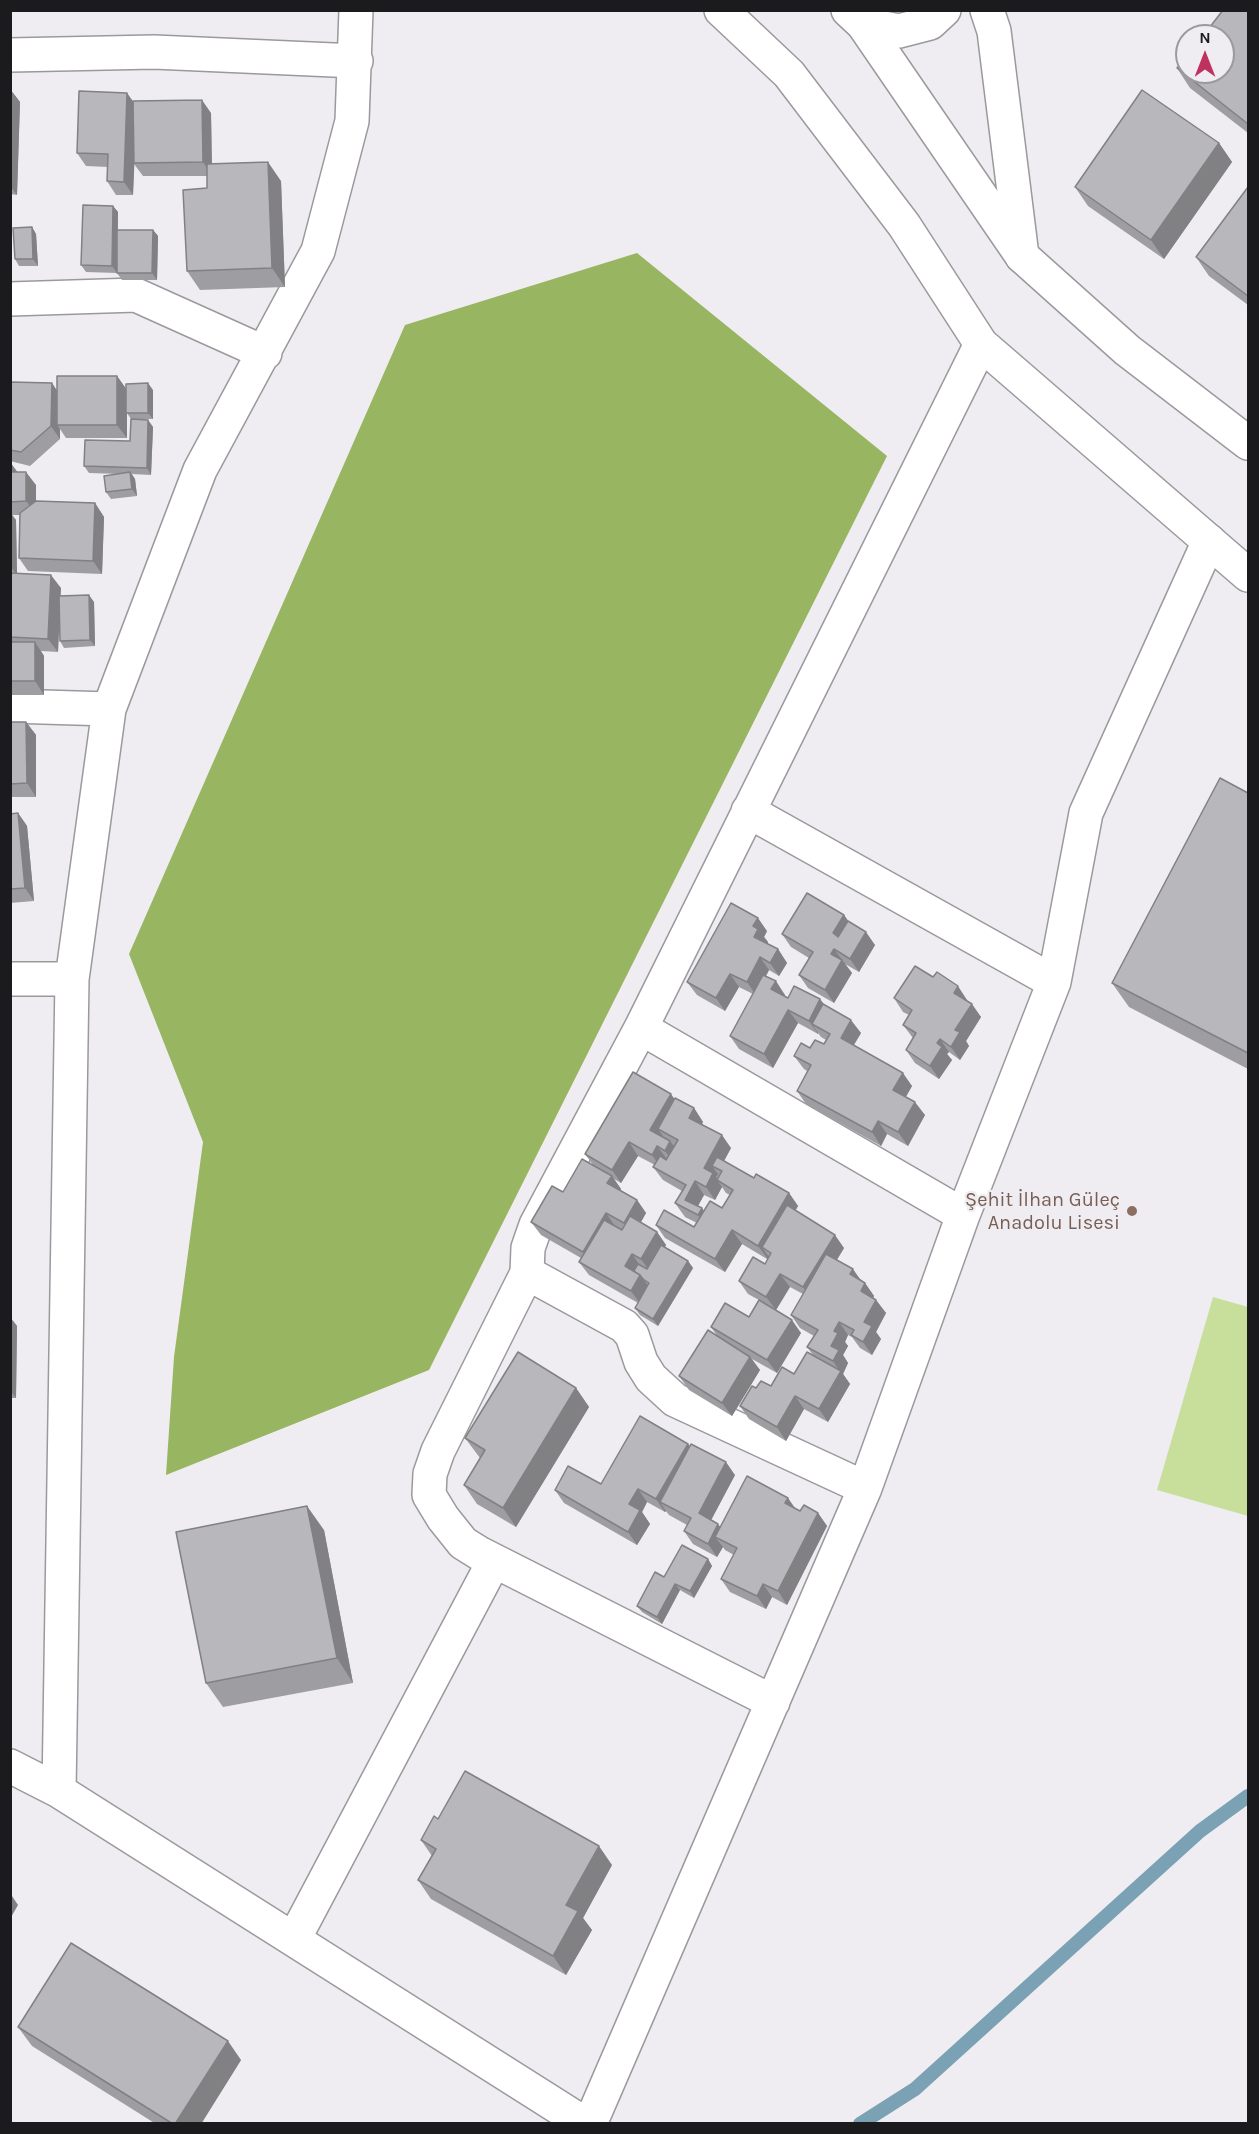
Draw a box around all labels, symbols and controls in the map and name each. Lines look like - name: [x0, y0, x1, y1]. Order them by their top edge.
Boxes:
- north arrow: [1175, 24, 1235, 84]
- text: N: [1199, 28, 1211, 47]
- place label: Şehit İlhan Güleç Anadolu Lisesi: [965, 1188, 1120, 1235]
- marker: Şehit İlhan Güleç Anadolu Lisesi: [1125, 1204, 1139, 1218]

